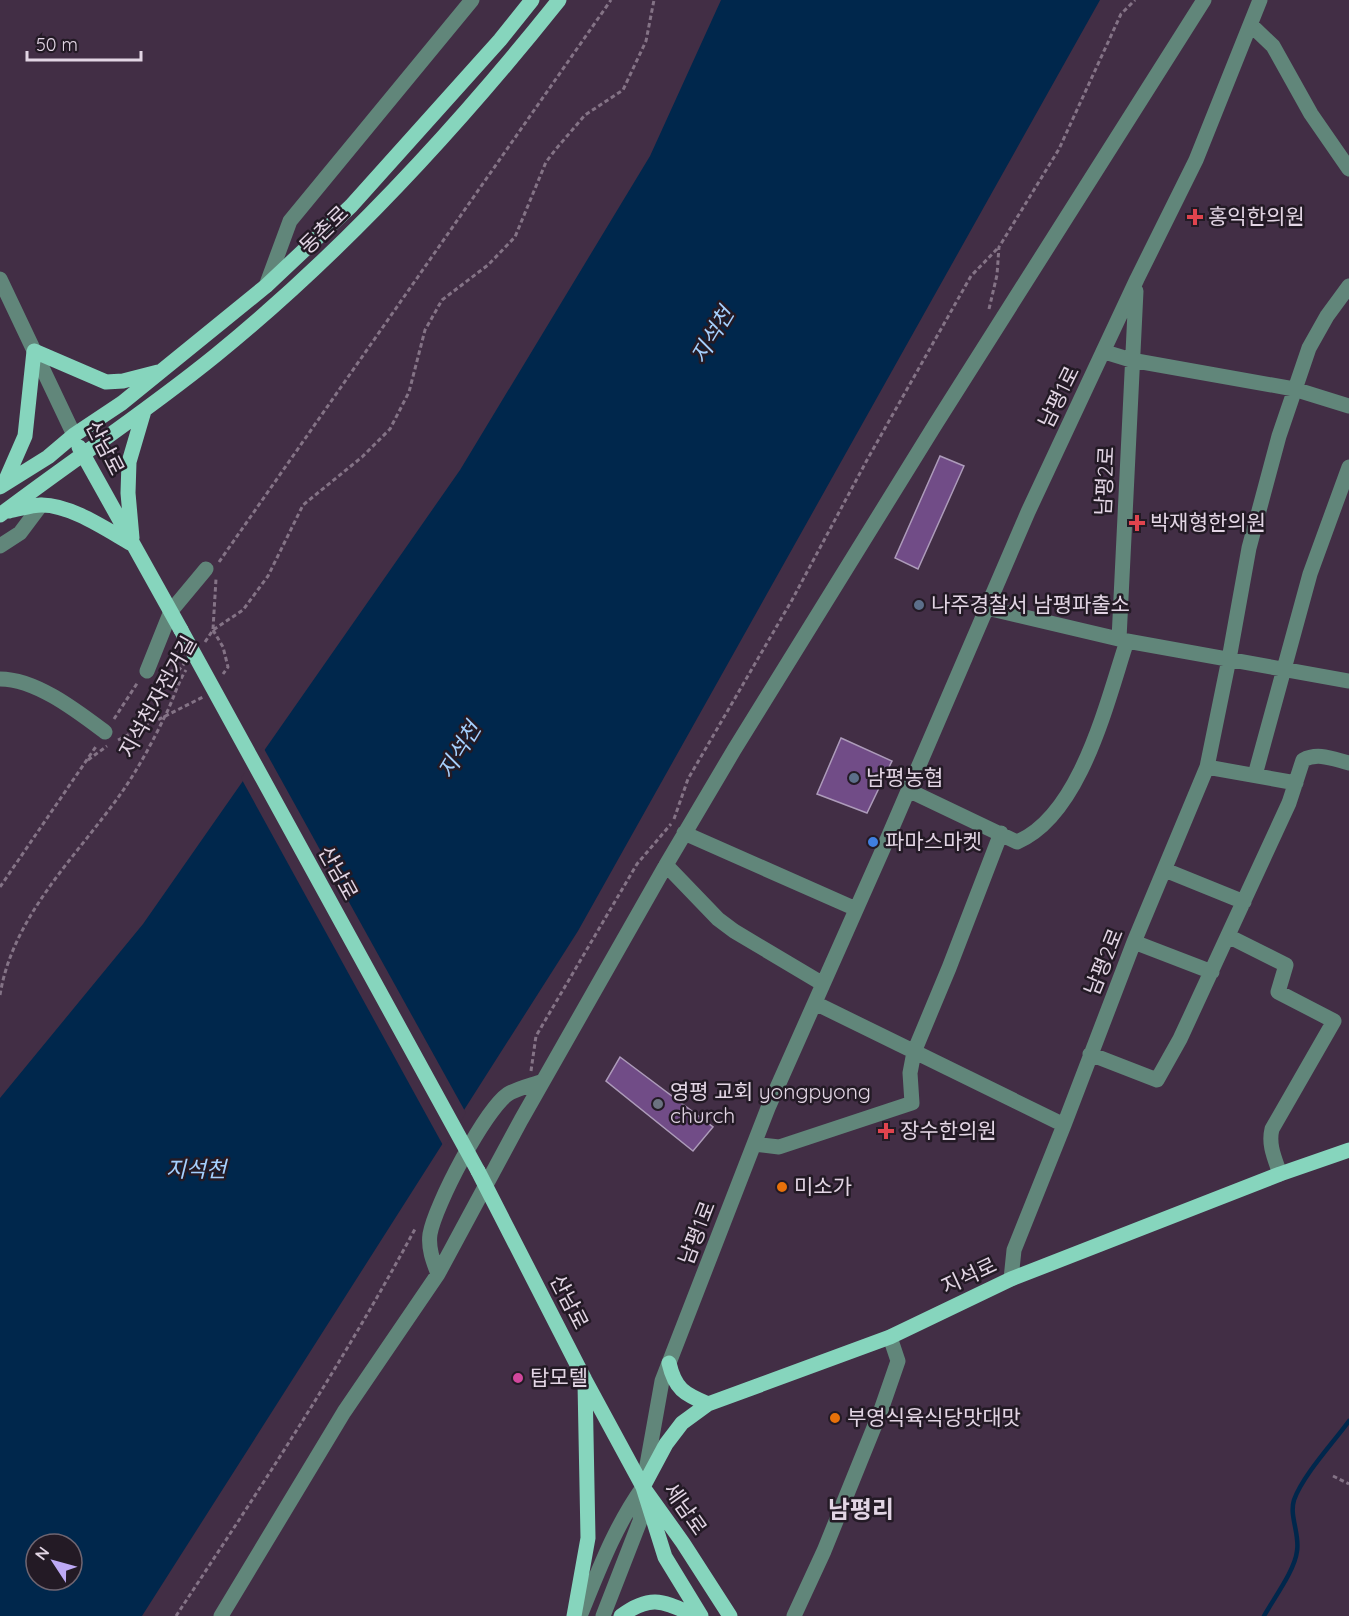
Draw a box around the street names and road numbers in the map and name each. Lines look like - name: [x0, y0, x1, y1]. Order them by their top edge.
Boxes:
- street label: 동촌로: [293, 200, 353, 259]
- street label: 남평1로: [1032, 361, 1084, 432]
- street label: 산남로: [81, 416, 131, 479]
- street label: 남평2로: [1089, 446, 1119, 516]
- street label: 지석천자전거길: [113, 631, 201, 762]
- street label: 산남로: [313, 841, 364, 904]
- street label: 남평2로: [1078, 924, 1128, 999]
- street label: 남평1로: [672, 1197, 720, 1268]
- street label: 지석로: [937, 1251, 1000, 1299]
- street label: 산남로: [545, 1270, 595, 1333]
- street label: 세남로: [659, 1477, 713, 1540]

